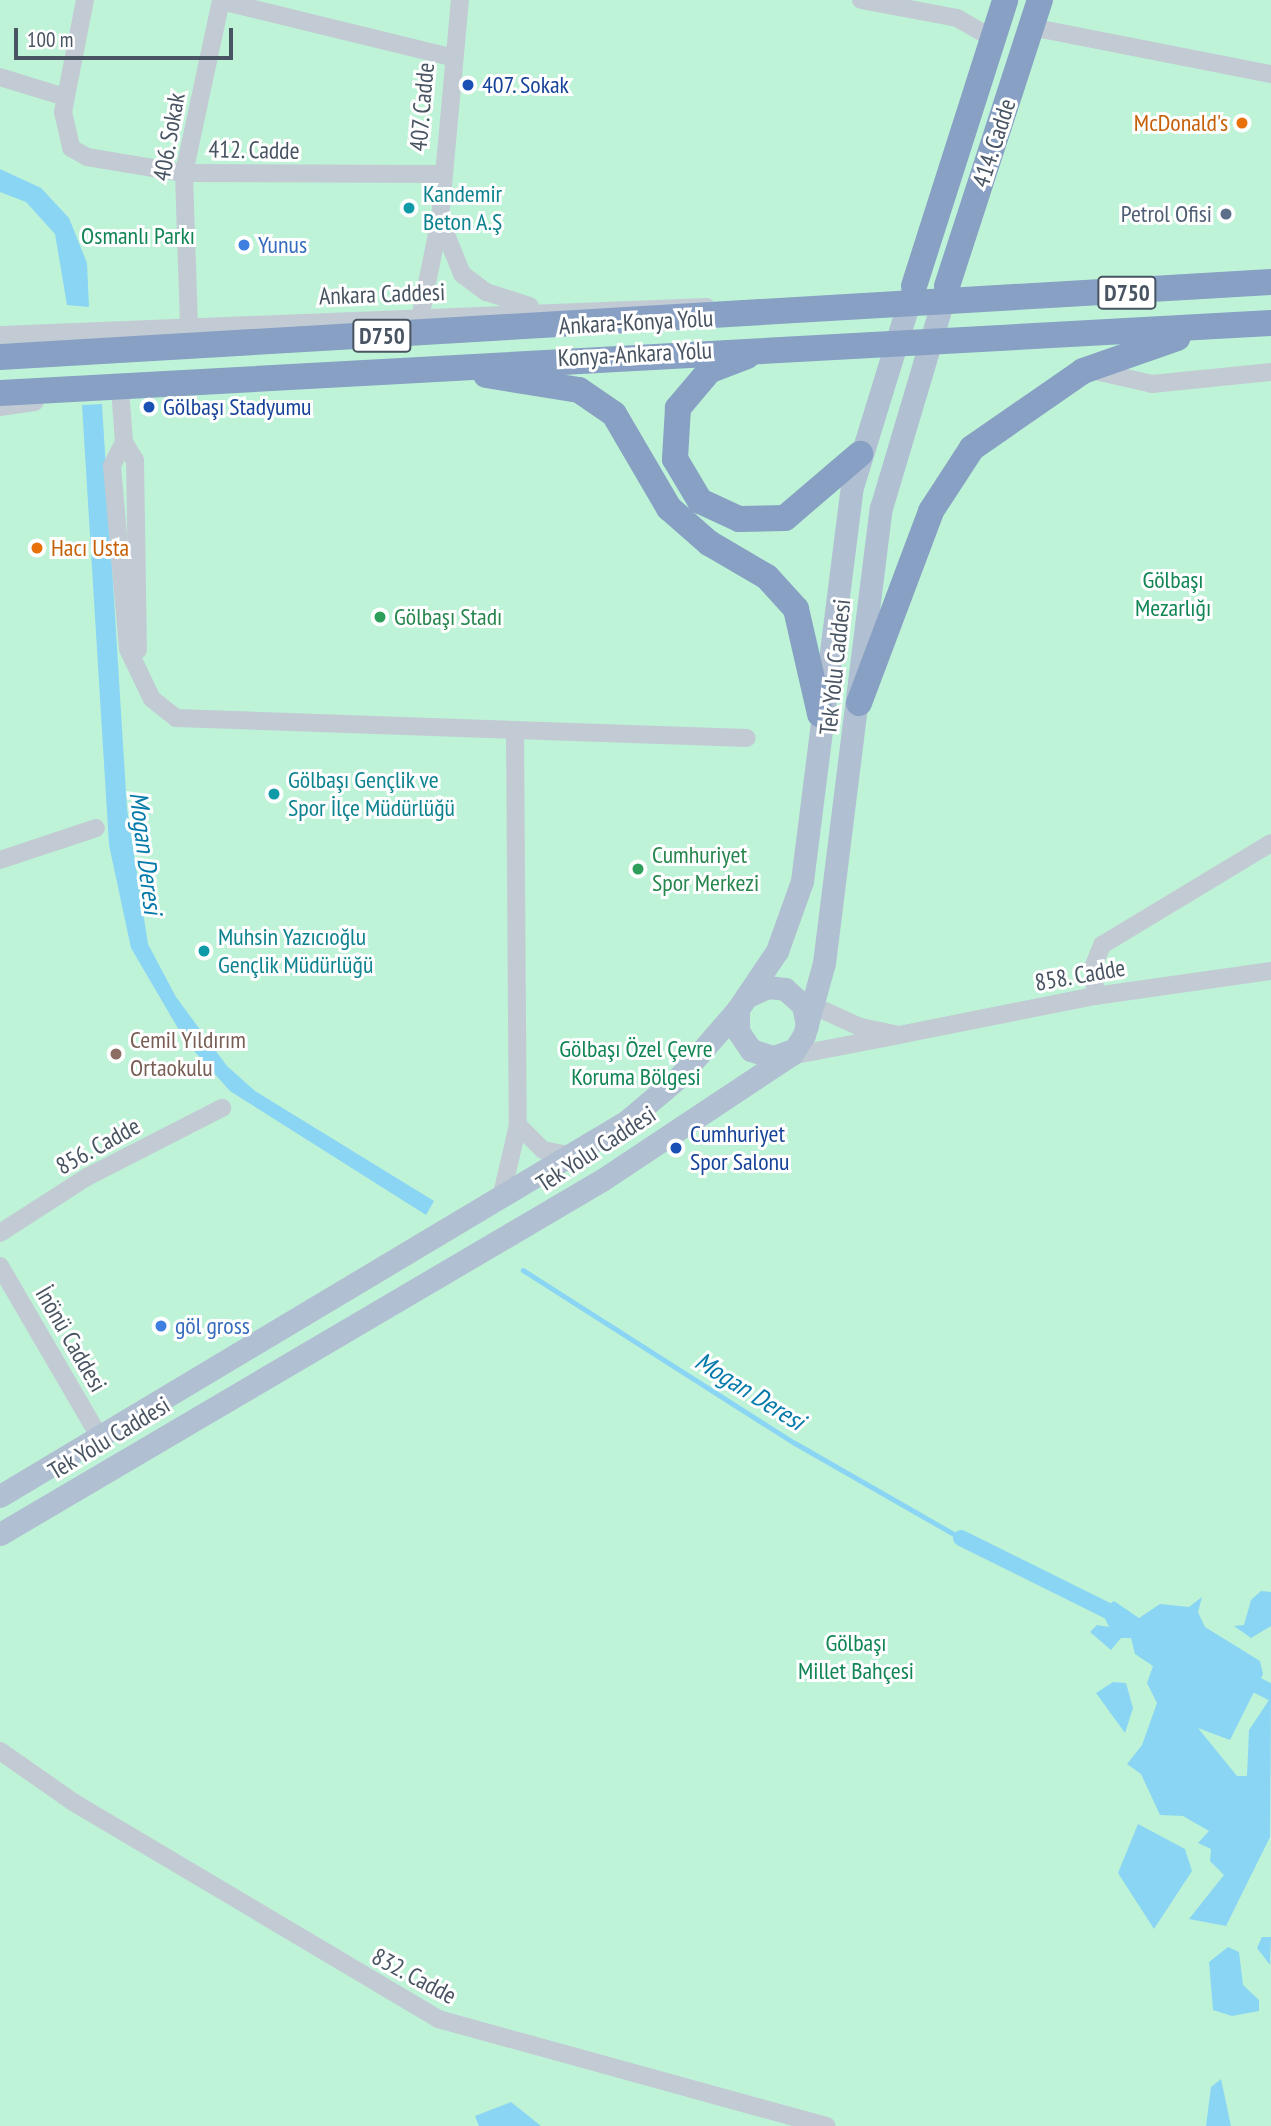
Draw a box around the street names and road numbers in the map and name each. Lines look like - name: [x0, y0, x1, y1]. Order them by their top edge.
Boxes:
- street label: 407. Cadde: [404, 61, 440, 153]
- street label: 406. Sokak: [147, 90, 191, 184]
- street label: 414. Cadde: [966, 94, 1022, 192]
- street label: 412. Cadde: [207, 135, 301, 165]
- road number: D750: [1097, 274, 1157, 312]
- street label: Ankara Caddesi: [318, 277, 446, 311]
- street label: Ankara-Konya Yolu: [558, 304, 714, 340]
- road number: D750: [352, 316, 412, 356]
- street label: Konya-Ankara Yolu: [557, 336, 713, 372]
- street label: Tek Yolu Caddesi: [813, 597, 857, 737]
- street label: 858. Cadde: [1032, 953, 1128, 997]
- street label: Tek Yolu Caddesi: [530, 1099, 662, 1199]
- street label: 856. Cadde: [50, 1111, 146, 1181]
- street label: İnönü Caddesi: [29, 1281, 113, 1397]
- street label: Tek Yolu Caddesi: [43, 1390, 175, 1486]
- street label: 832. Cadde: [366, 1942, 462, 2010]

